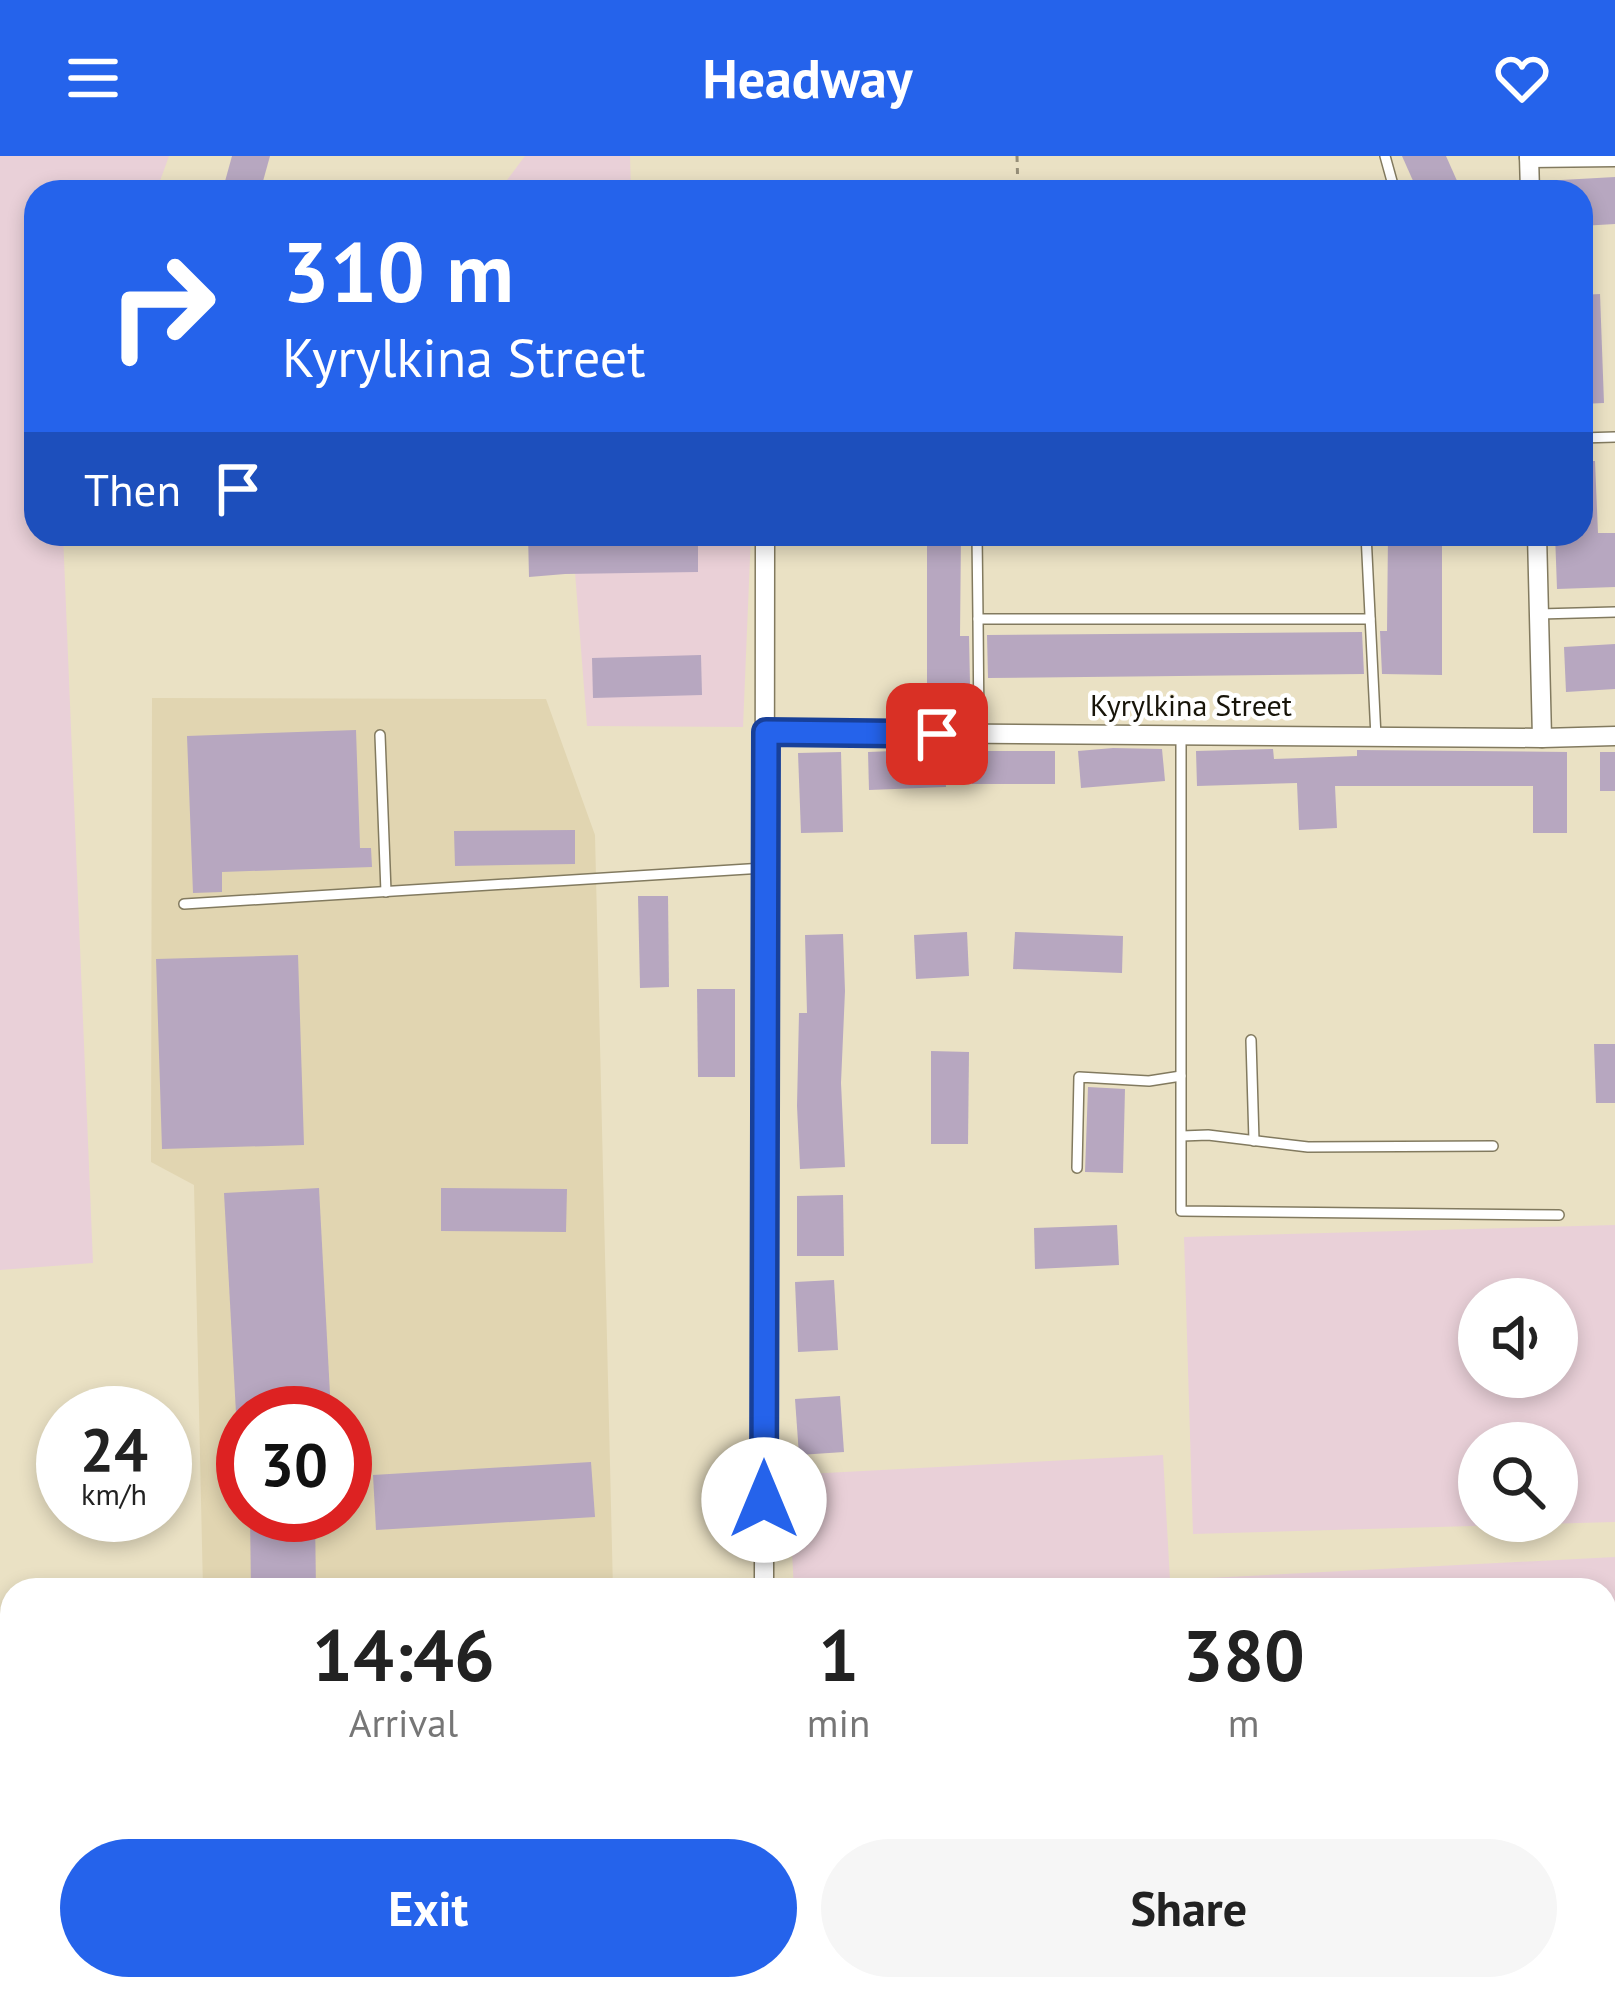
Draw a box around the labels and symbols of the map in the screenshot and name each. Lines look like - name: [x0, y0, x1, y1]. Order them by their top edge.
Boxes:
- pin: [886, 683, 988, 785]
- street label: Kyrylkina Street: [1090, 685, 1292, 724]
- speed limit sign: 30: [216, 1386, 372, 1542]
- position arrow: [701, 1437, 827, 1563]

